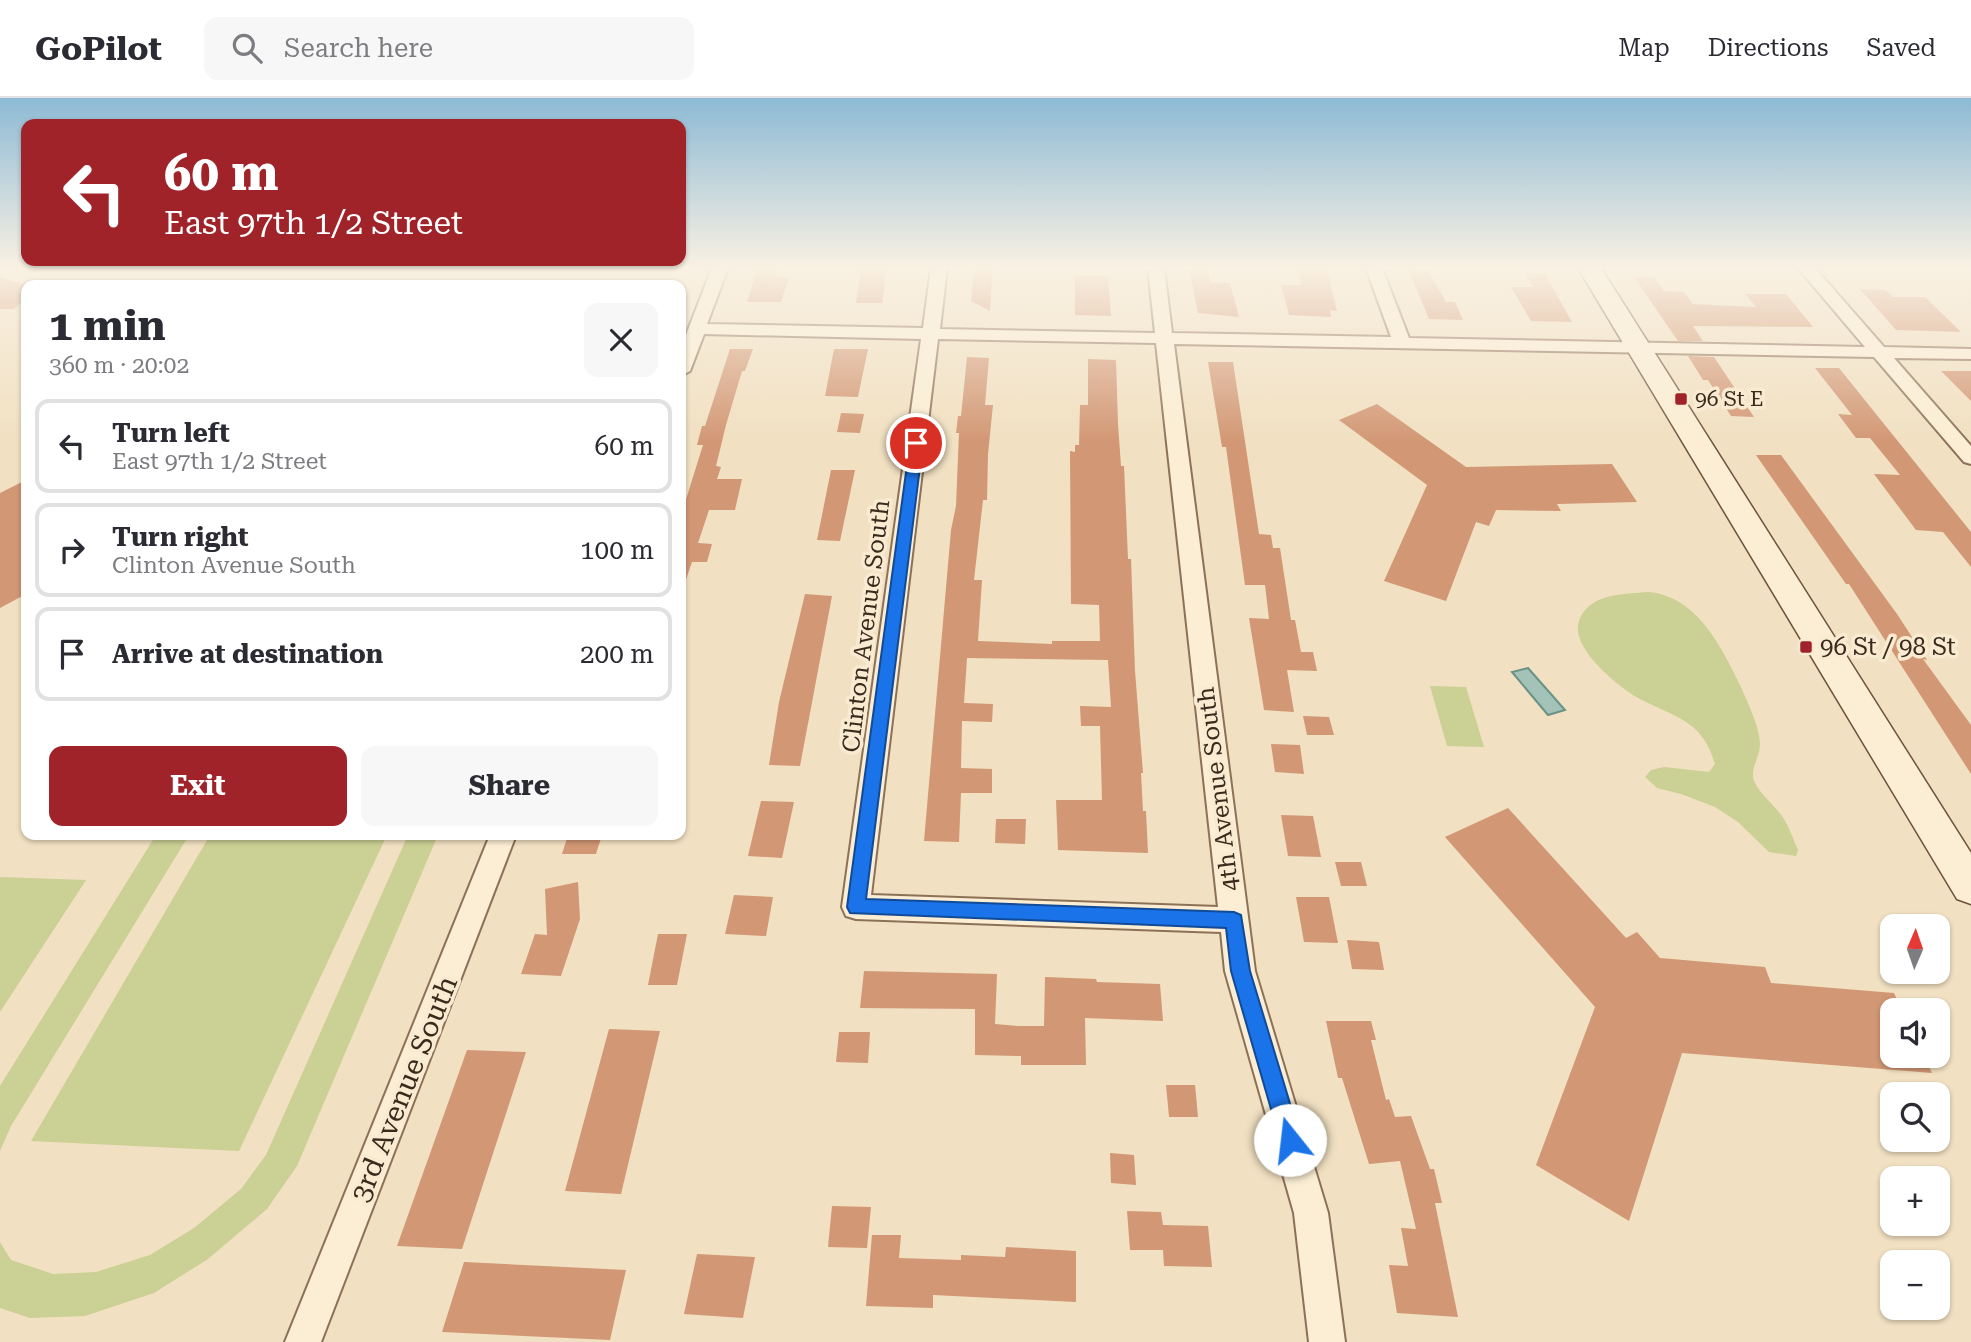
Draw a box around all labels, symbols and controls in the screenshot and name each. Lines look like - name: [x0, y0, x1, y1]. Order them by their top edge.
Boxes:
- search box: [204, 17, 694, 80]
- text: GoPilot: [35, 29, 162, 68]
- icon: search: [228, 29, 266, 67]
- text: Search here: [284, 33, 433, 63]
- text: Map: [1618, 34, 1670, 62]
- text: Directions: [1708, 34, 1828, 62]
- text: Saved: [1866, 34, 1936, 62]
- text: 60 m: [164, 145, 279, 202]
- icon: left: [49, 147, 140, 238]
- text: East 97th 1/2 Street: [164, 204, 463, 242]
- text: 1 min: [49, 301, 166, 350]
- button: close: [584, 303, 658, 377]
- text: 360 m · 20:02: [49, 352, 189, 379]
- place label: 96 St E: [1695, 387, 1763, 411]
- marker: 96 St E: [1673, 391, 1689, 407]
- pin: [886, 413, 946, 473]
- text: Turn left: [112, 418, 230, 448]
- icon: arrive: [897, 424, 935, 462]
- icon: left: [53, 427, 91, 465]
- text: 60 m: [595, 431, 654, 461]
- text: East 97th 1/2 Street: [112, 448, 327, 475]
- street label: Clinton Avenue South: [837, 498, 895, 754]
- text: Turn right: [112, 522, 248, 552]
- icon: right: [53, 531, 91, 569]
- text: 100 m: [580, 535, 654, 565]
- text: Clinton Avenue South: [112, 552, 356, 579]
- place label: 96 St / 98 St: [1820, 633, 1956, 661]
- icon: arrive: [53, 635, 91, 673]
- text: Arrive at destination: [112, 639, 383, 669]
- text: 200 m: [580, 639, 654, 669]
- marker: 96 St / 98 St: [1798, 639, 1814, 655]
- street label: 4th Avenue South: [1192, 685, 1244, 893]
- button: Exit: [49, 746, 347, 826]
- button: Share: [361, 746, 658, 826]
- north arrow: [1880, 914, 1950, 984]
- map controls: [1880, 914, 1950, 1320]
- street label: 3rd Avenue South: [344, 971, 464, 1207]
- button: sound: [1880, 998, 1950, 1068]
- button: search: [1880, 1082, 1950, 1152]
- position arrow: [1253, 1103, 1327, 1177]
- button: +: [1880, 1166, 1950, 1236]
- button: −: [1880, 1250, 1950, 1320]

